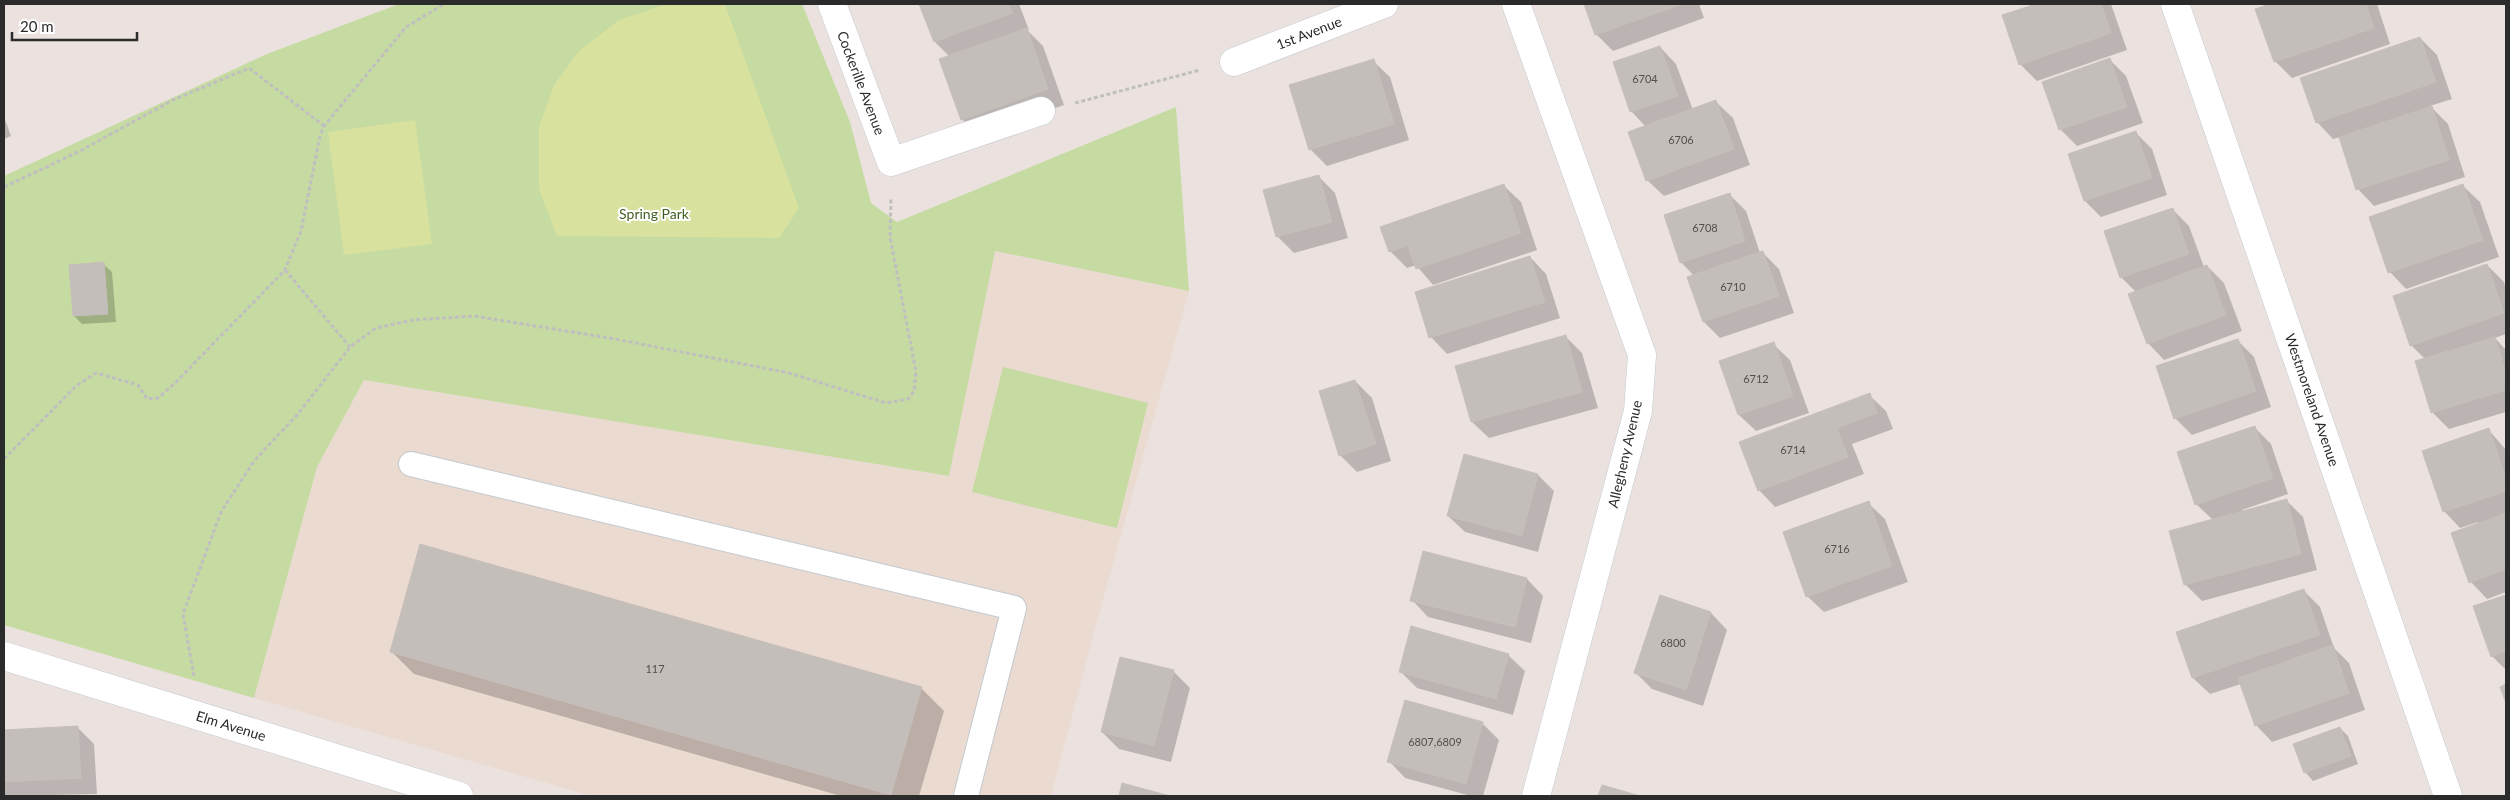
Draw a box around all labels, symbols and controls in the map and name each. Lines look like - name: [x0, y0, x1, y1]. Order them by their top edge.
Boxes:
- scale bar: [12, 10, 138, 42]
- street label: 1st Avenue: [1274, 12, 1344, 53]
- text: 20 m: [20, 17, 54, 35]
- street label: Cockerille Avenue: [834, 28, 889, 137]
- house number: 6704: [1632, 72, 1658, 85]
- house number: 6706: [1668, 133, 1694, 146]
- park label: Spring Park: [619, 205, 690, 222]
- house number: 6708: [1692, 221, 1718, 234]
- house number: 6710: [1720, 280, 1746, 293]
- street label: Westmoreland Avenue: [2282, 331, 2343, 468]
- house number: 6712: [1743, 372, 1769, 385]
- street label: Allegheny Avenue: [1604, 398, 1645, 509]
- house number: 6714: [1780, 443, 1806, 456]
- house number: 6716: [1824, 542, 1850, 555]
- house number: 6800: [1660, 636, 1686, 649]
- house number: 117: [645, 662, 665, 675]
- street label: Elm Avenue: [194, 707, 268, 744]
- house number: 6807,6809: [1408, 735, 1462, 748]

